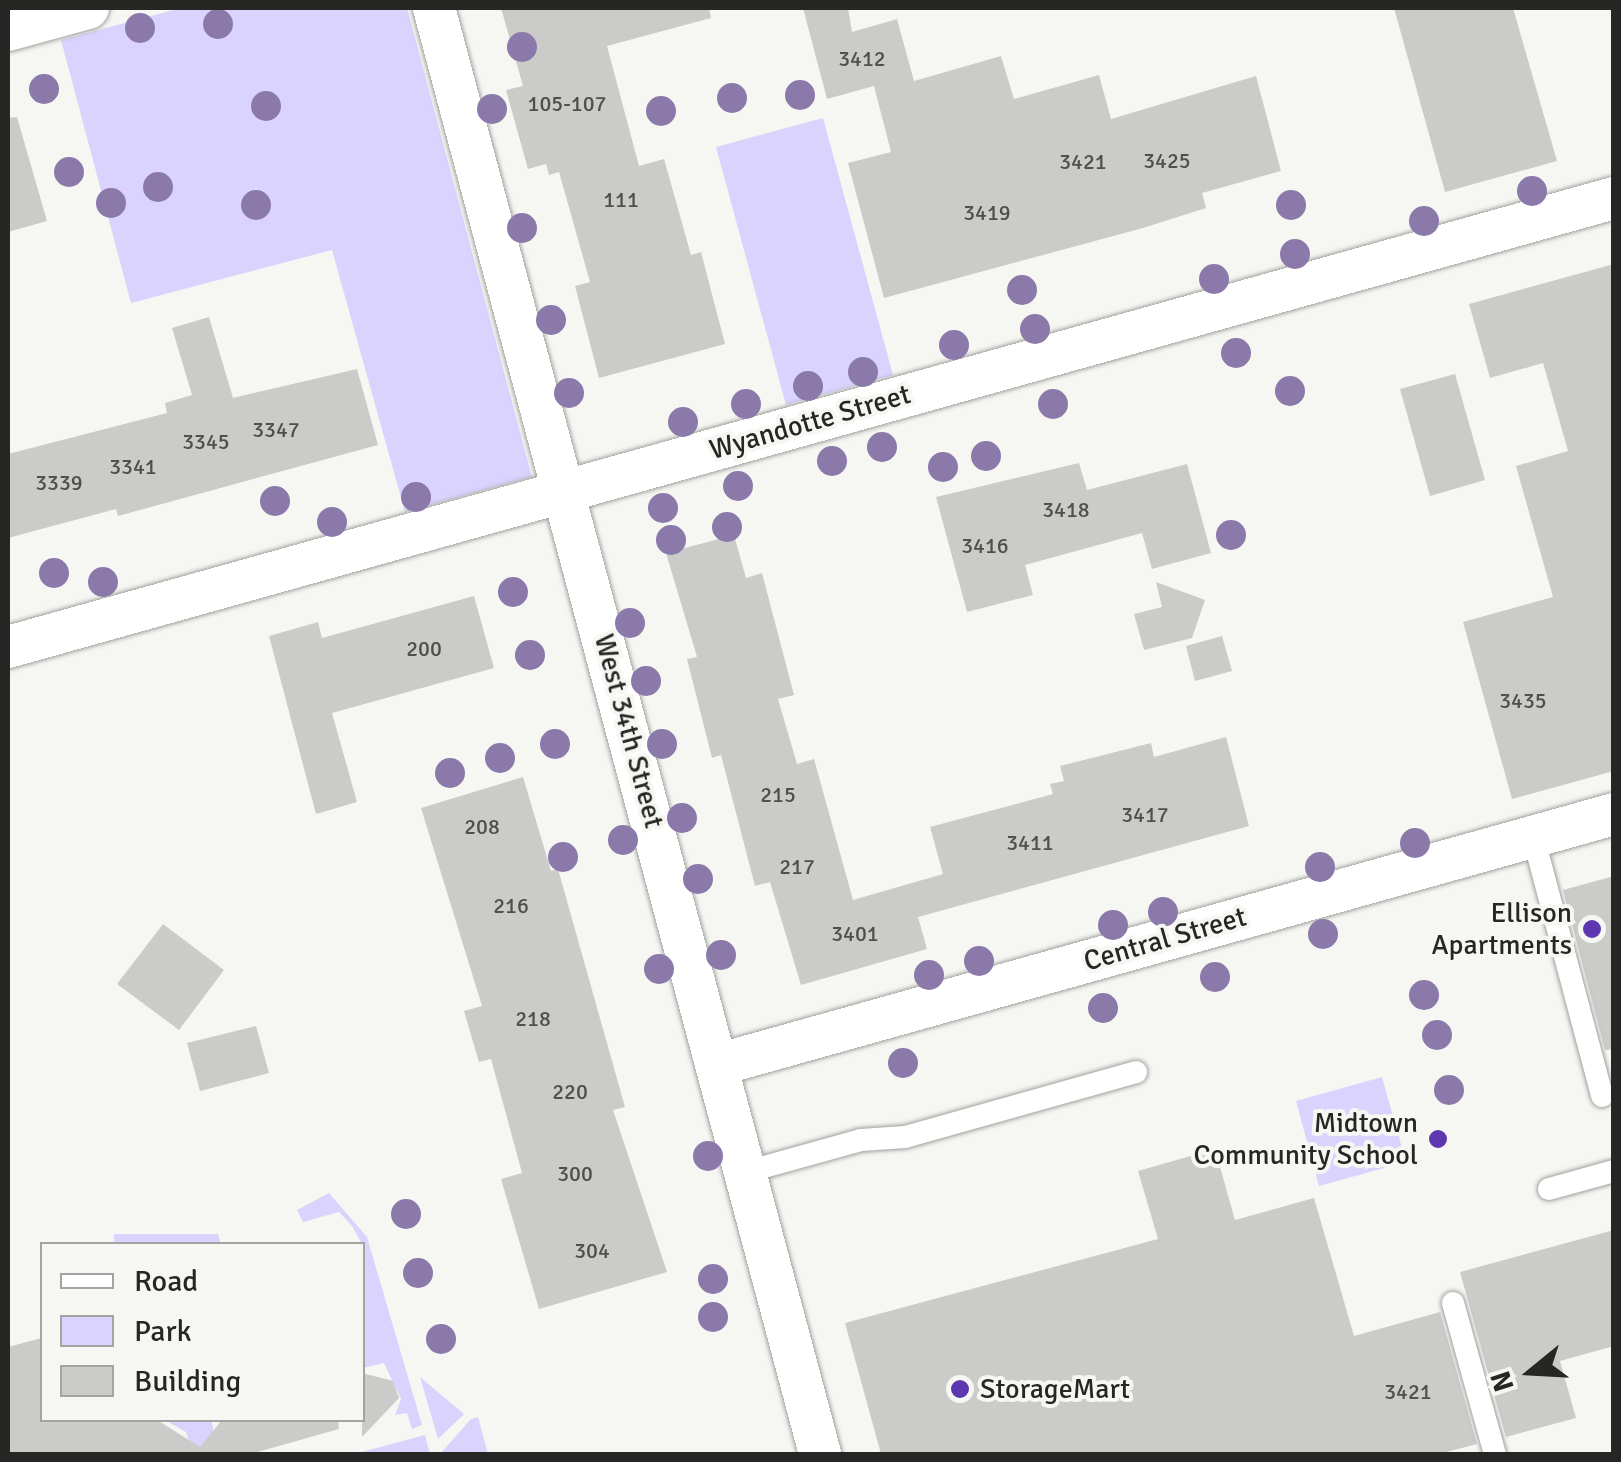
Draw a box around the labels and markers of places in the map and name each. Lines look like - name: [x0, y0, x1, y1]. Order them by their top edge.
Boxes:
- place label: Ellison Apartments: [1432, 896, 1572, 962]
- marker: Ellison Apartments: [1581, 918, 1603, 940]
- place label: Midtown Community School: [1194, 1106, 1418, 1172]
- marker: Midtown Community School: [1427, 1128, 1449, 1150]
- place label: StorageMart: [980, 1372, 1130, 1406]
- marker: StorageMart: [949, 1378, 971, 1400]

